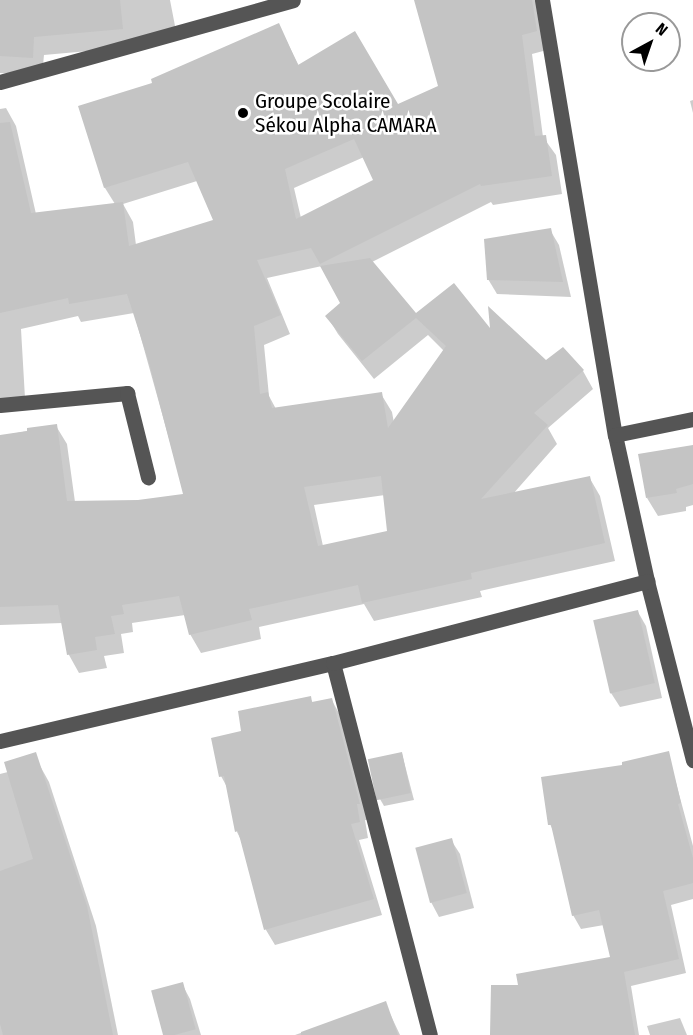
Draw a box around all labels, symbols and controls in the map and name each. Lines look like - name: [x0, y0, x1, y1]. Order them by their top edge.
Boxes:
- north arrow: [621, 12, 681, 72]
- text: N: [652, 19, 671, 40]
- place label: Groupe Scolaire Sékou Alpha CAMARA: [255, 88, 437, 138]
- marker: Groupe Scolaire Sékou Alpha CAMARA: [236, 106, 250, 120]

